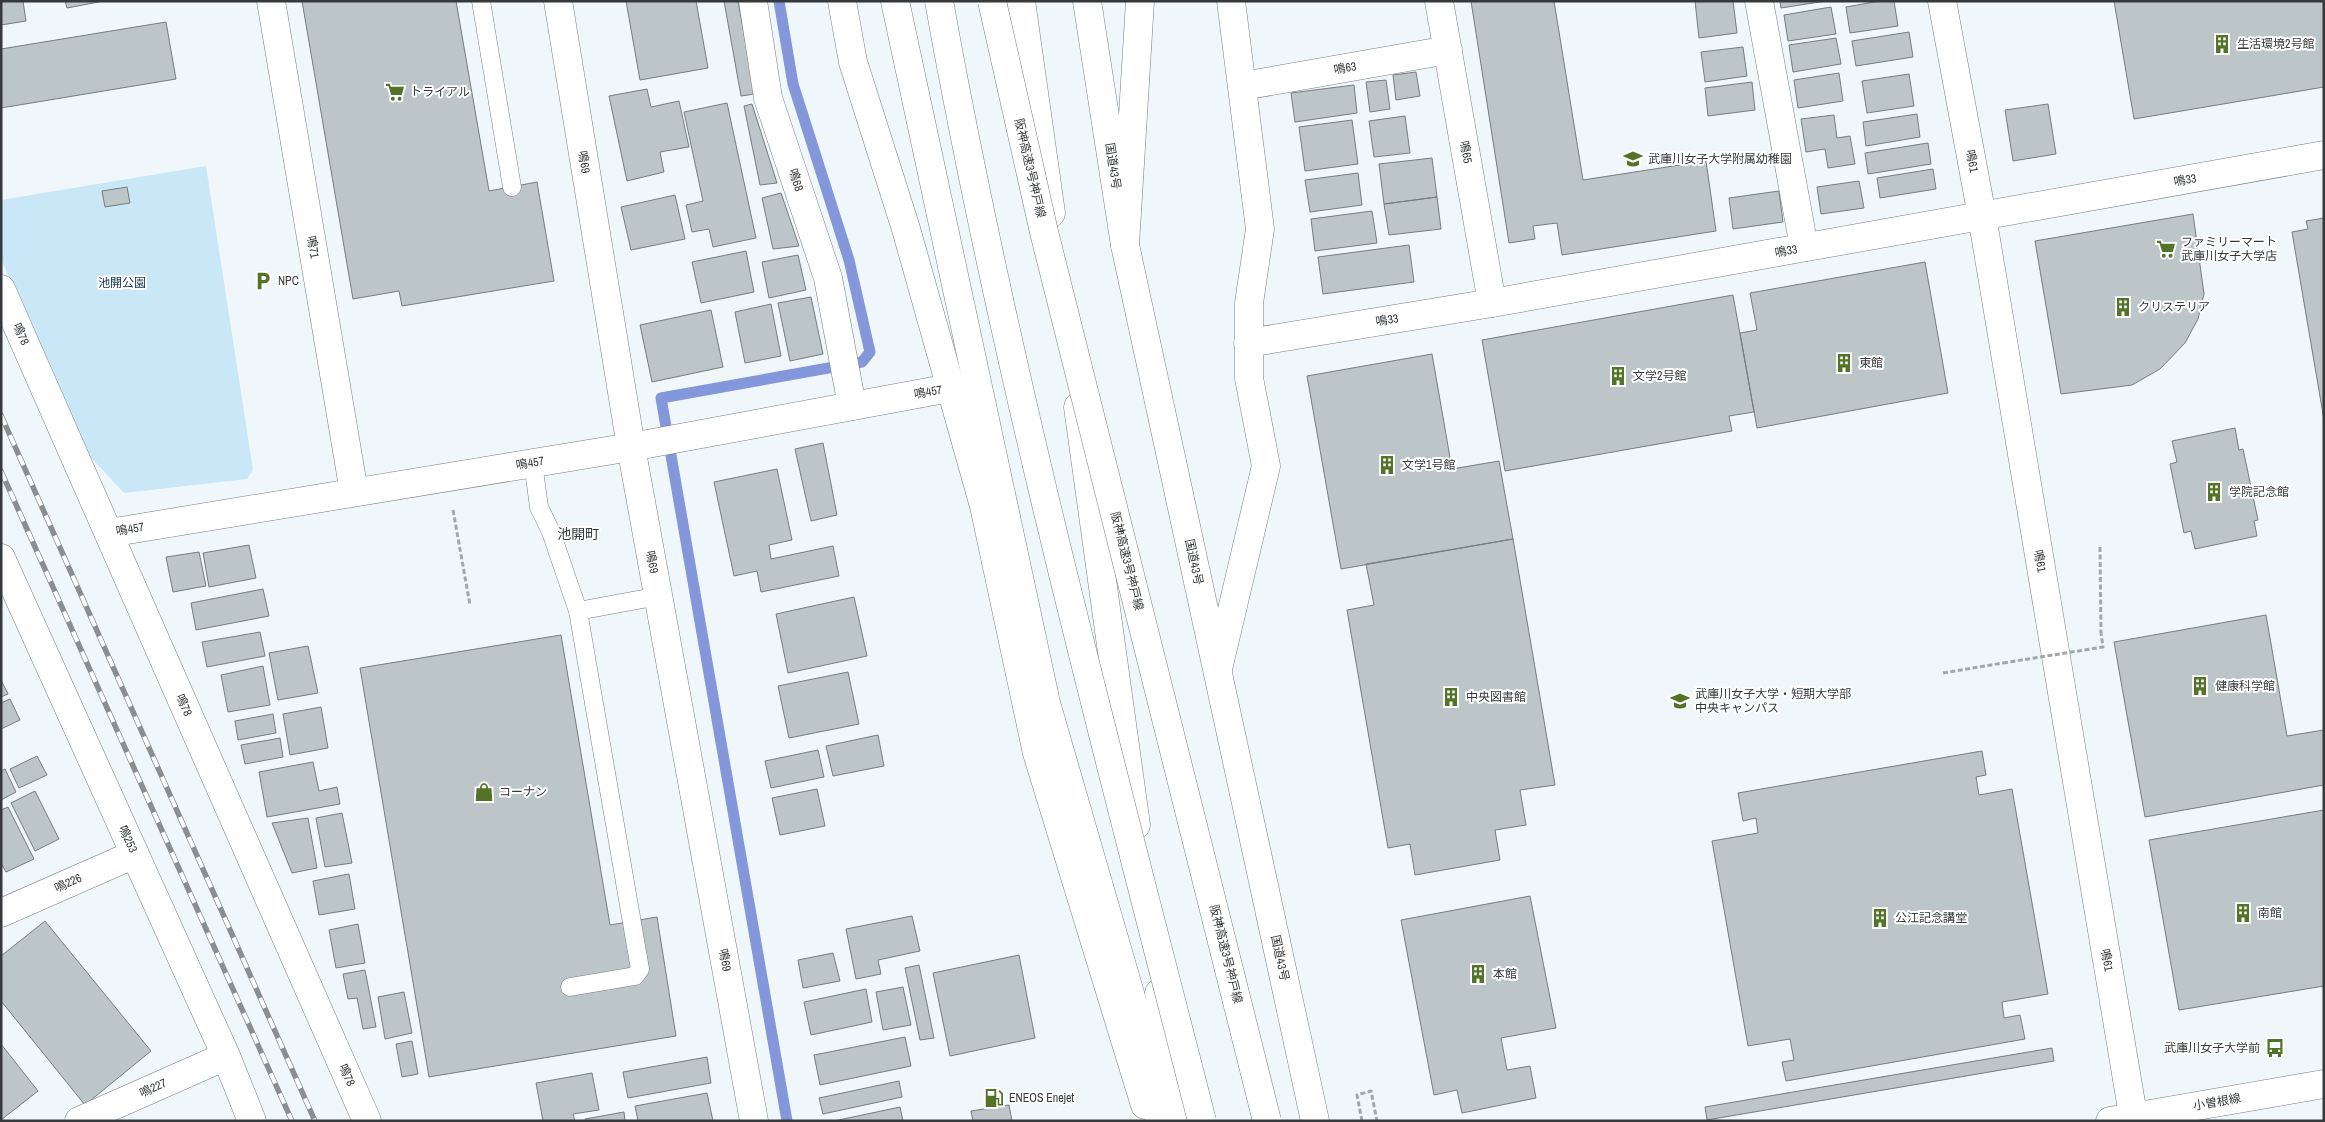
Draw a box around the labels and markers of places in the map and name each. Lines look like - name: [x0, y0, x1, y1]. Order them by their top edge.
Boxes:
- building icon: 生活環境2号館: [2211, 33, 2233, 55]
- place label: 生活環境2号館: [2237, 36, 2314, 52]
- supermarket icon: トライアル: [384, 81, 406, 103]
- place label: トライアル: [410, 84, 470, 100]
- school or university icon: 武庫川女子大学附属幼稚園: [1622, 148, 1644, 170]
- place label: 武庫川女子大学附属幼稚園: [1648, 151, 1792, 167]
- place label: ファミリーマート 武庫川女子大学店: [2181, 234, 2277, 264]
- supermarket icon: ファミリーマート 武庫川女子大学店: [2155, 238, 2177, 260]
- parking icon: NPC: [252, 270, 274, 292]
- place label: NPC: [278, 273, 299, 289]
- building icon: クリステリア: [2112, 296, 2134, 318]
- place label: クリステリア: [2138, 299, 2210, 315]
- building icon: 東館: [1833, 352, 1855, 374]
- place label: 東館: [1859, 355, 1883, 371]
- building icon: 文学2号館: [1607, 365, 1629, 387]
- place label: 文学2号館: [1633, 368, 1686, 384]
- building icon: 文学1号館: [1376, 454, 1398, 476]
- place label: 文学1号館: [1402, 457, 1455, 473]
- building icon: 学院記念館: [2203, 481, 2225, 503]
- place label: 学院記念館: [2229, 484, 2289, 500]
- building icon: 健康科学館: [2189, 675, 2211, 697]
- place label: 健康科学館: [2215, 678, 2275, 694]
- building icon: 中央図書館: [1440, 686, 1462, 708]
- place label: 武庫川女子大学・短期大学部 中央キャンパス: [1695, 686, 1851, 716]
- place label: 中央図書館: [1466, 689, 1526, 705]
- school or university icon: 武庫川女子大学・短期大学部 中央キャンパス: [1669, 690, 1691, 712]
- shop icon: コーナン: [473, 781, 495, 803]
- place label: コーナン: [499, 784, 547, 800]
- building icon: 南館: [2232, 902, 2254, 924]
- place label: 南館: [2258, 905, 2282, 921]
- building icon: 公江記念講堂: [1869, 907, 1891, 929]
- place label: 公江記念講堂: [1895, 910, 1967, 926]
- building icon: 本館: [1467, 963, 1489, 985]
- place label: 本館: [1493, 966, 1517, 982]
- bus stop icon: 武庫川女子大学前: [2264, 1037, 2286, 1059]
- place label: 武庫川女子大学前: [2164, 1040, 2260, 1056]
- fuel station icon: ENEOS Enejet: [983, 1087, 1005, 1109]
- place label: ENEOS Enejet: [1009, 1090, 1074, 1106]

